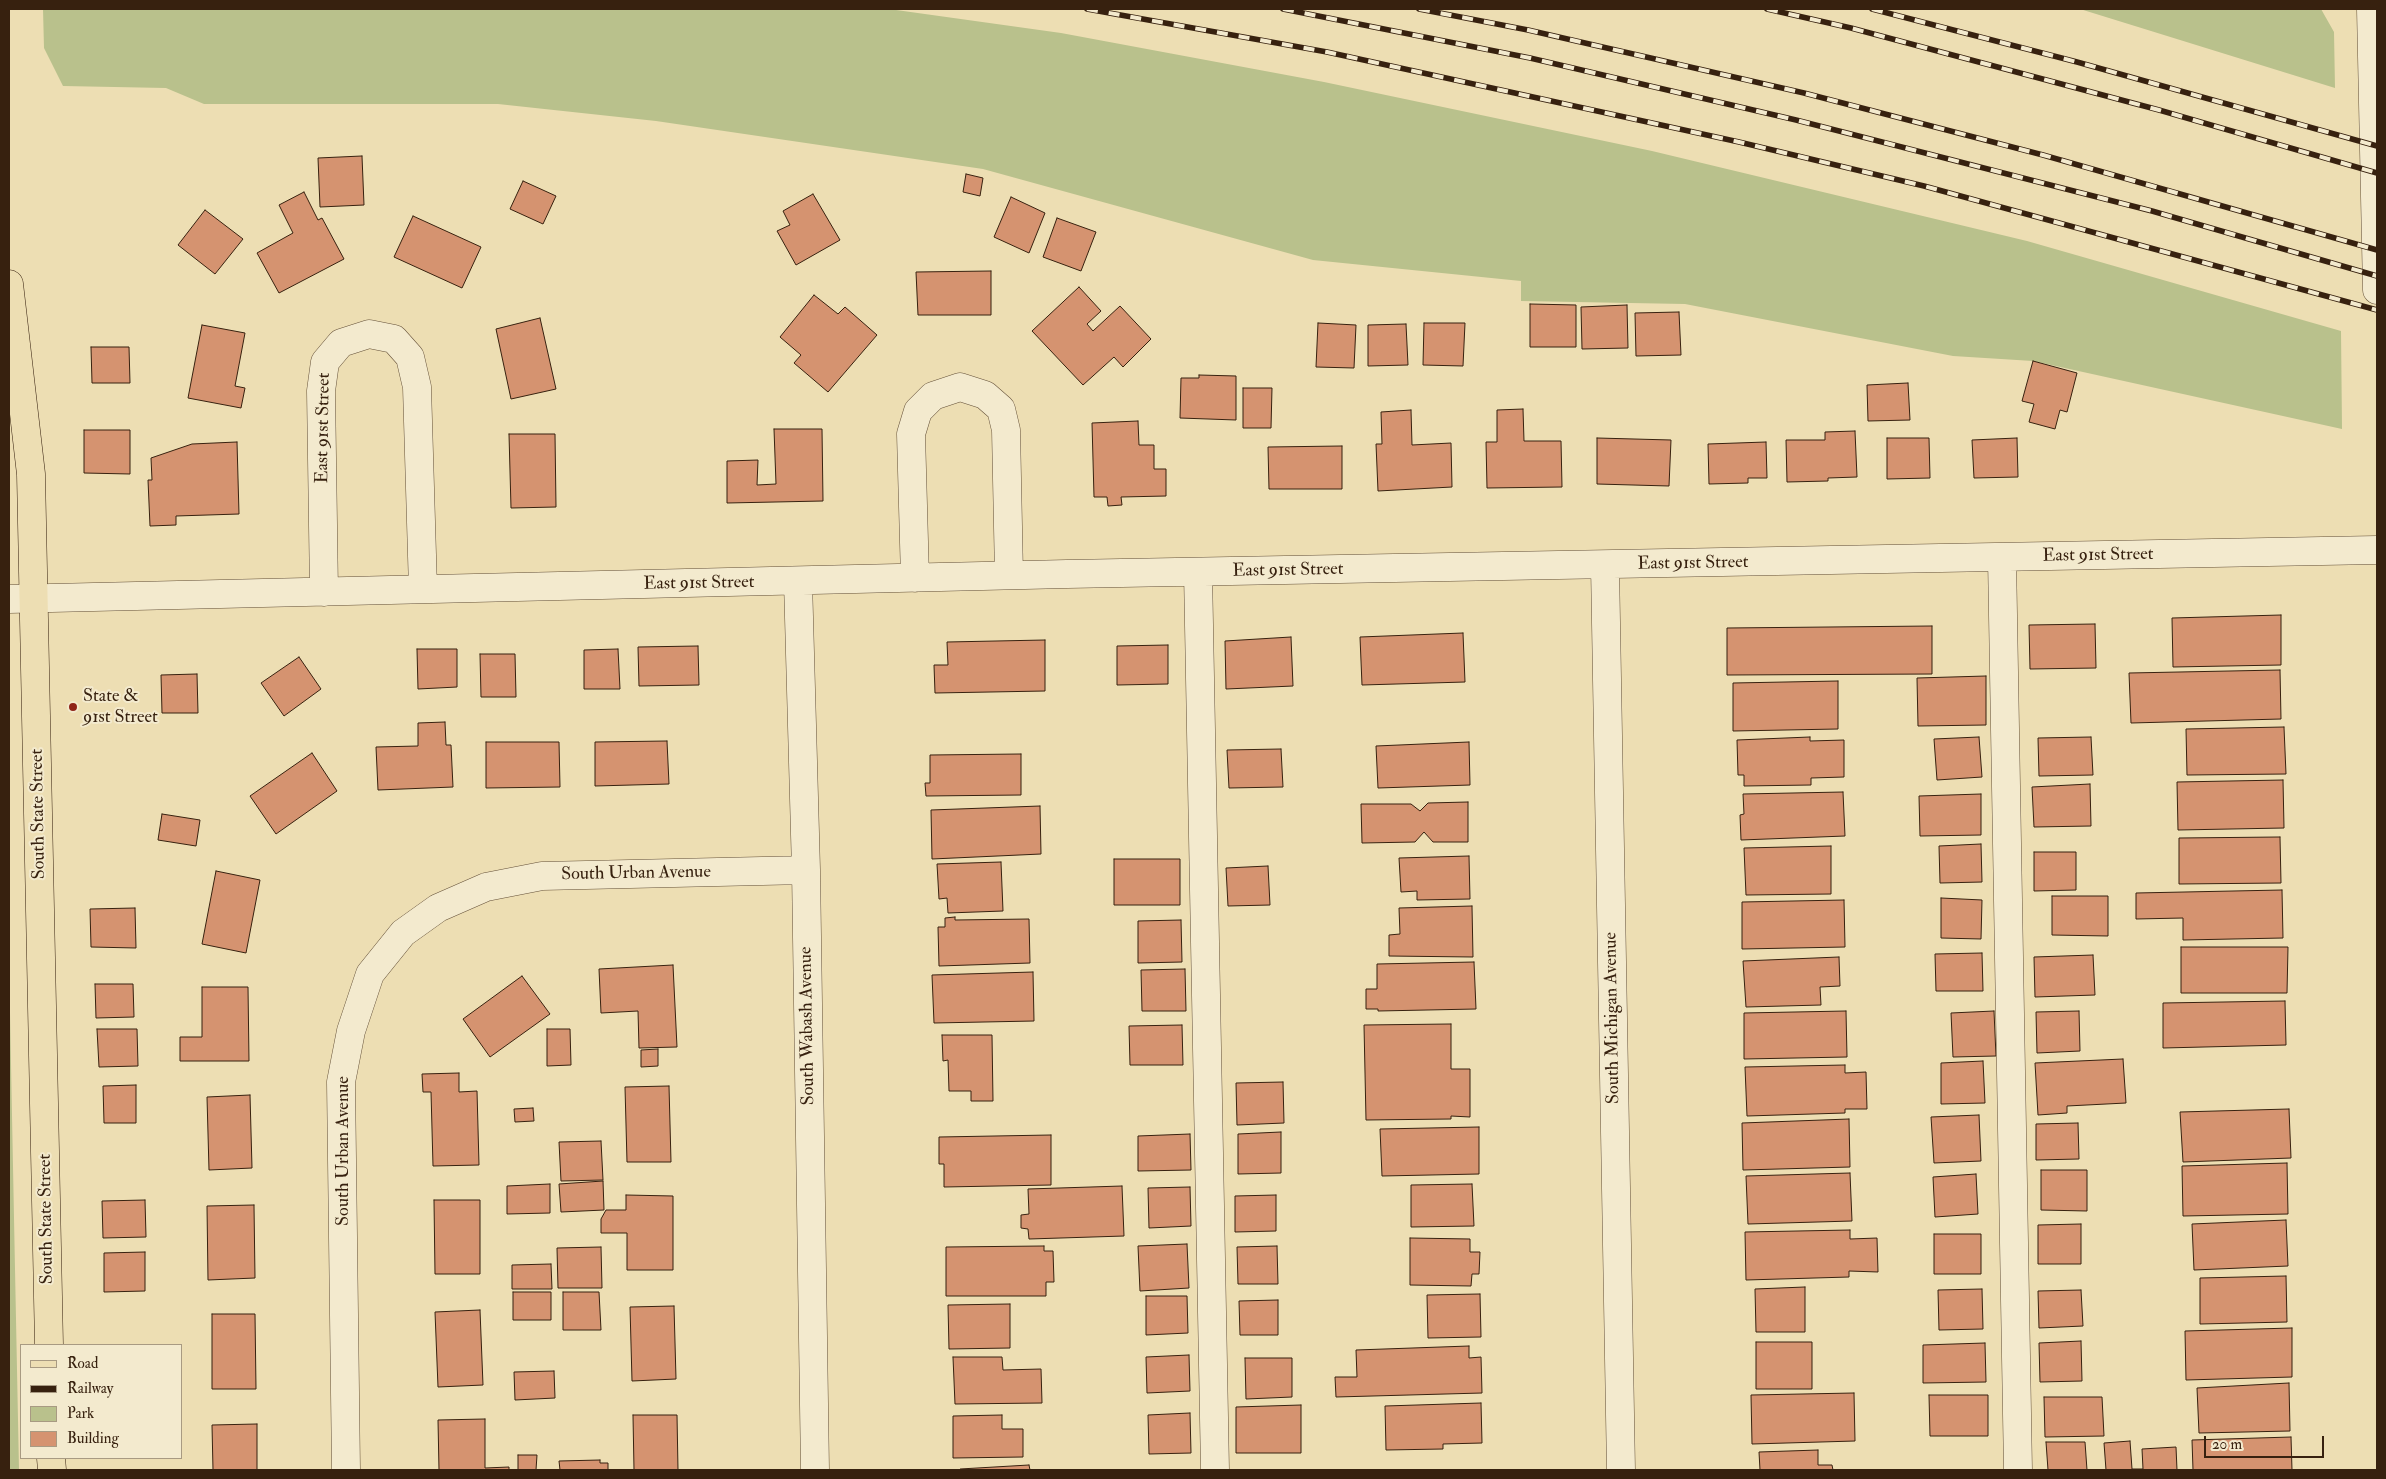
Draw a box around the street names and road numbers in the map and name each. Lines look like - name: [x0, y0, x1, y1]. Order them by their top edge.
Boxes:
- street label: East 91st Street: [312, 372, 336, 484]
- street label: East 91st Street: [2042, 544, 2154, 568]
- street label: East 91st Street: [1637, 552, 1749, 576]
- street label: East 91st Street: [1232, 559, 1344, 583]
- street label: East 91st Street: [643, 572, 755, 596]
- street label: South State Street: [27, 748, 51, 880]
- street label: South Urban Avenue: [561, 862, 711, 886]
- street label: South Michigan Avenue: [1601, 932, 1625, 1104]
- street label: South Wabash Avenue: [796, 946, 820, 1106]
- street label: South Urban Avenue: [333, 1076, 355, 1226]
- street label: South State Street: [35, 1153, 59, 1285]

